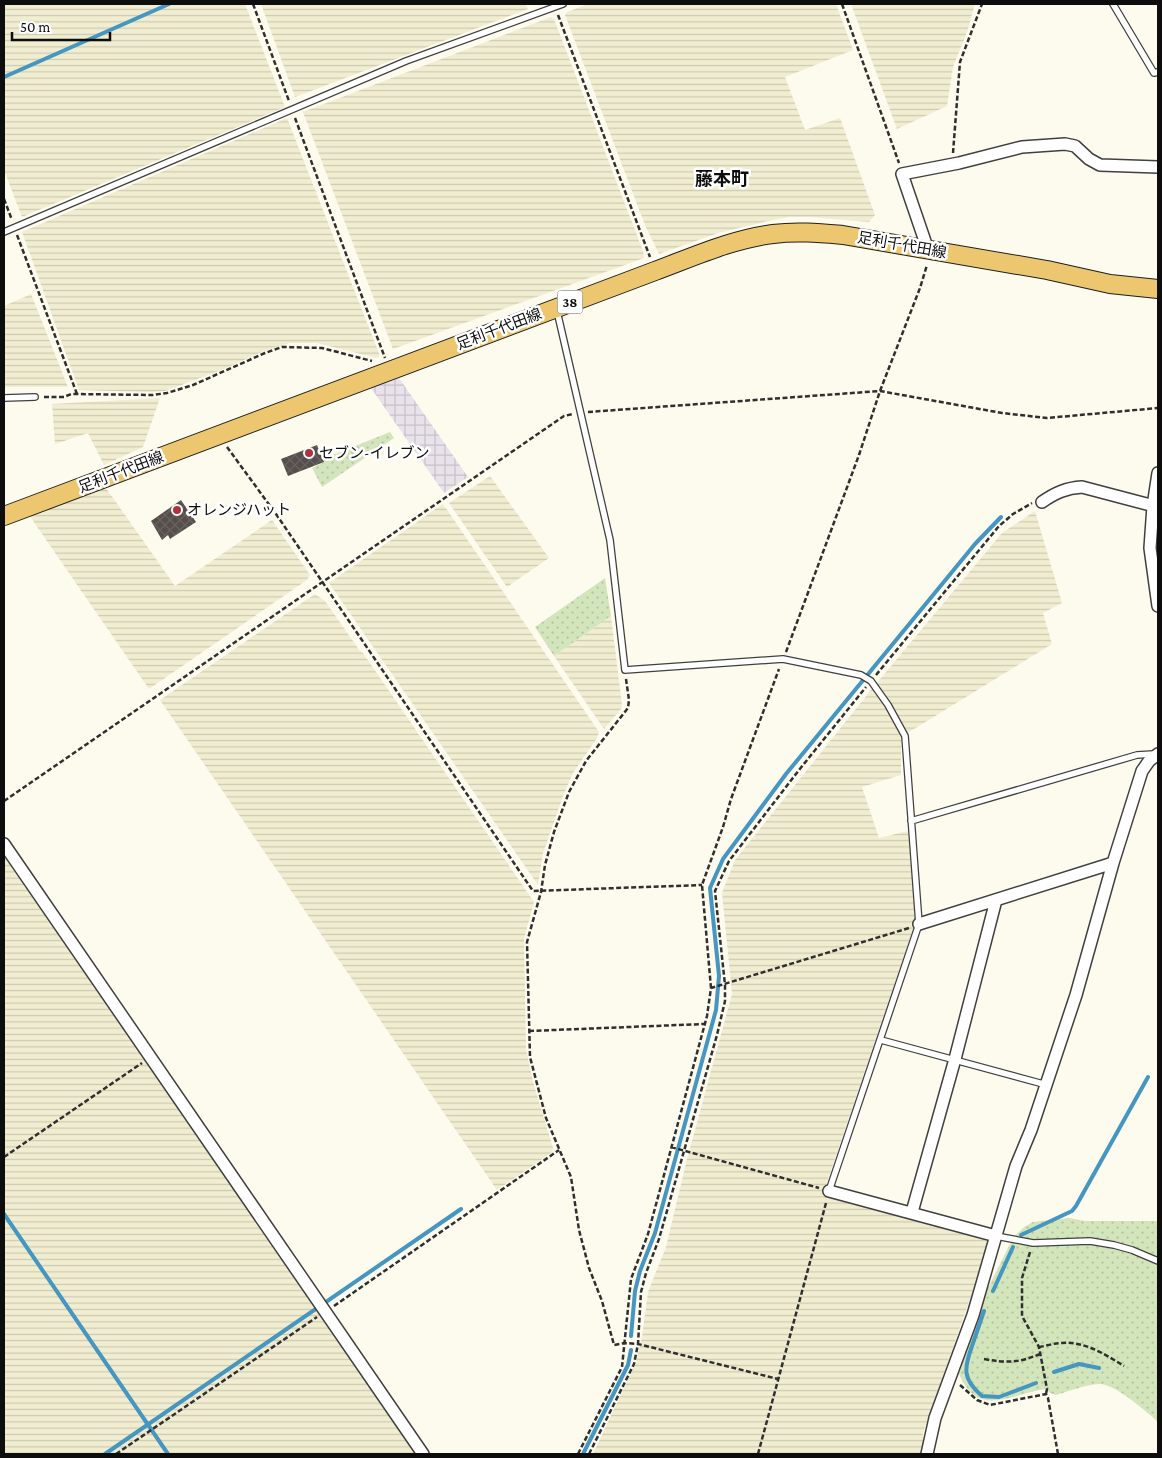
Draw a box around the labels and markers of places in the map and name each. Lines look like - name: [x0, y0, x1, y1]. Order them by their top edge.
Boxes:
- place label: セブン-イレブン: [319, 445, 429, 461]
- marker: セブン-イレブン: [303, 447, 315, 459]
- place label: オレンジハット: [187, 502, 291, 518]
- marker: オレンジハット: [171, 504, 183, 516]

